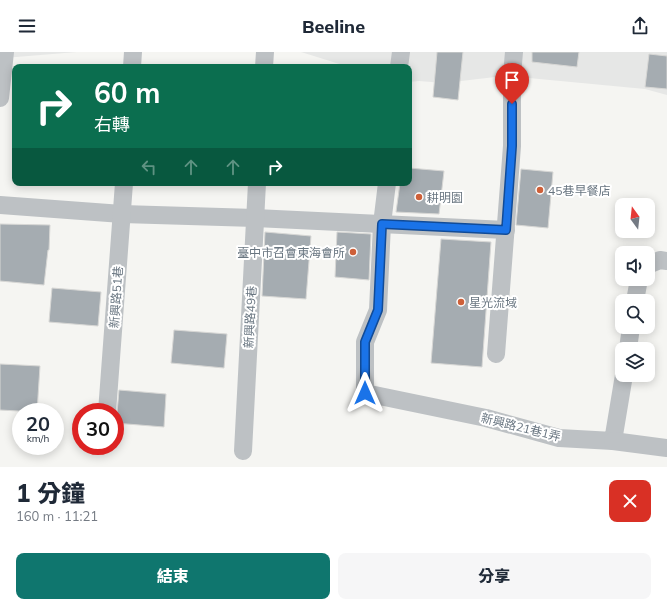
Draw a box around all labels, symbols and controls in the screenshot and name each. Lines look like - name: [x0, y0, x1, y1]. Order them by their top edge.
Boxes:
- icon: menu: [16, 15, 38, 37]
- text: Beeline: [302, 15, 365, 38]
- icon: share: [629, 15, 651, 37]
- pin: [495, 63, 529, 104]
- icon: arrive: [501, 69, 523, 91]
- text: 60 m: [94, 75, 160, 110]
- icon: right: [28, 80, 80, 132]
- text: 右轉: [94, 113, 130, 136]
- icon: left: [138, 156, 160, 178]
- icon: ahead: [180, 156, 202, 178]
- icon: ahead: [222, 156, 244, 178]
- icon: right: [264, 156, 286, 178]
- place label: 45巷早餐店: [548, 183, 610, 198]
- marker: 45巷早餐店: [535, 185, 545, 195]
- place label: 耕明園: [427, 190, 463, 205]
- marker: 耕明園: [414, 192, 424, 202]
- north arrow: [615, 198, 655, 238]
- map controls: [615, 198, 655, 382]
- place label: 臺中市召會東海會所: [237, 245, 345, 260]
- button: sound: [615, 246, 655, 286]
- marker: 臺中市召會東海會所: [348, 247, 358, 257]
- street label: 新興路51巷: [106, 265, 126, 329]
- street label: 新興路49巷: [241, 285, 259, 349]
- button: search: [615, 294, 655, 334]
- place label: 星光流域: [469, 295, 517, 310]
- marker: 星光流域: [456, 297, 466, 307]
- button: layers: [615, 342, 655, 382]
- position arrow: [344, 372, 386, 414]
- speed limit sign: 30: [72, 403, 124, 455]
- street label: 新興路21巷1弄: [480, 410, 562, 444]
- text: 20: [26, 411, 50, 436]
- text: km/h: [27, 432, 49, 445]
- text: 1 分鐘: [16, 478, 85, 508]
- button: close: [609, 480, 651, 522]
- text: 160 m · 11:21: [16, 508, 98, 524]
- button: 結束: [16, 553, 330, 599]
- button: 分享: [338, 553, 651, 599]

